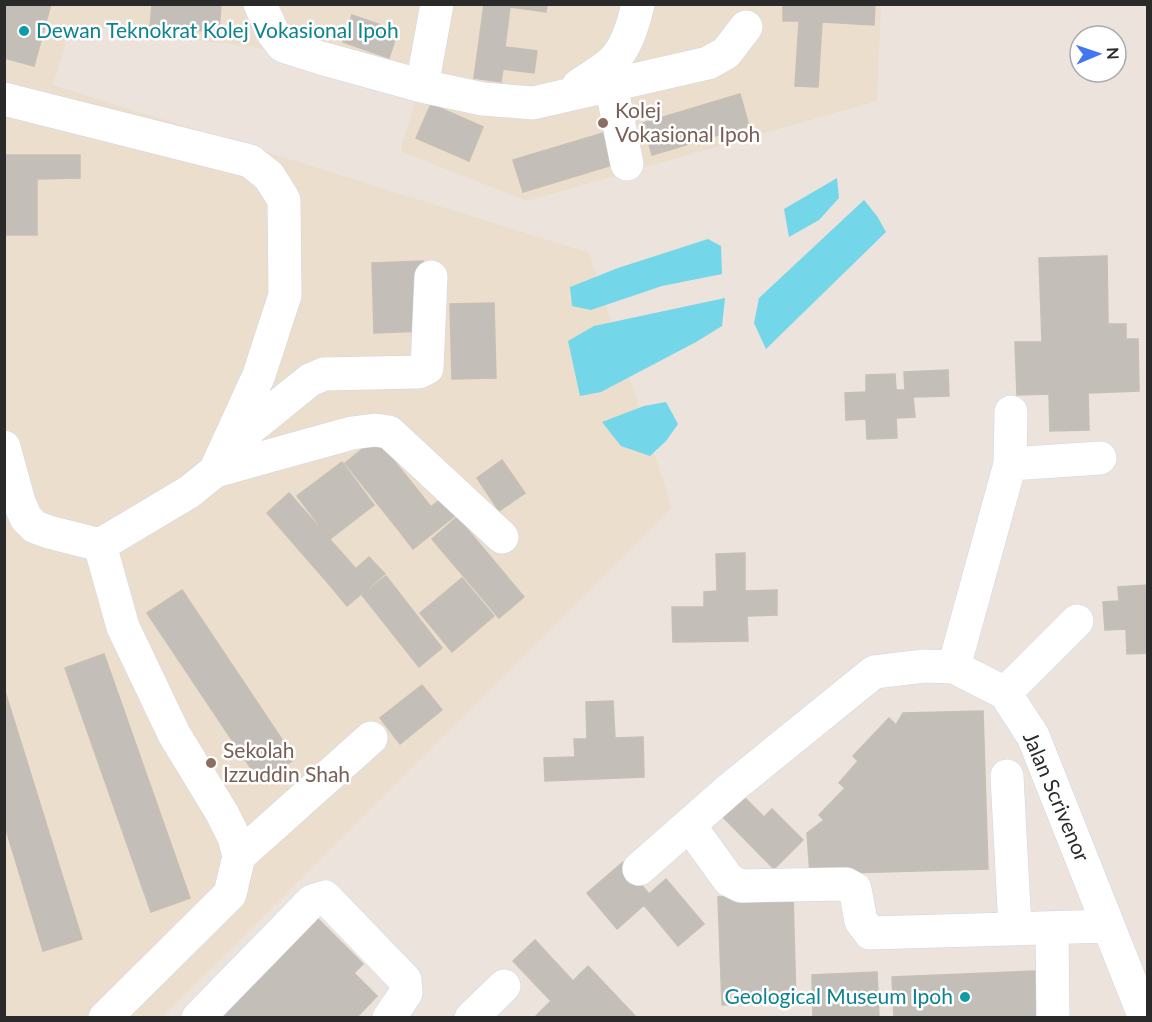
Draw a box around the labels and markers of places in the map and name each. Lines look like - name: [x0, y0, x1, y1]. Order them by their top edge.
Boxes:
- place label: Dewan Teknokrat Kolej Vokasional Ipoh: [36, 17, 399, 42]
- marker: Dewan Teknokrat Kolej Vokasional Ipoh: [17, 24, 31, 38]
- place label: Kolej Vokasional Ipoh: [615, 97, 760, 146]
- marker: Kolej Vokasional Ipoh: [596, 116, 610, 130]
- place label: Sekolah Izzuddin Shah: [223, 737, 350, 786]
- marker: Sekolah Izzuddin Shah: [204, 756, 218, 770]
- place label: Geological Museum Ipoh: [725, 983, 953, 1008]
- marker: Geological Museum Ipoh: [958, 990, 972, 1004]

